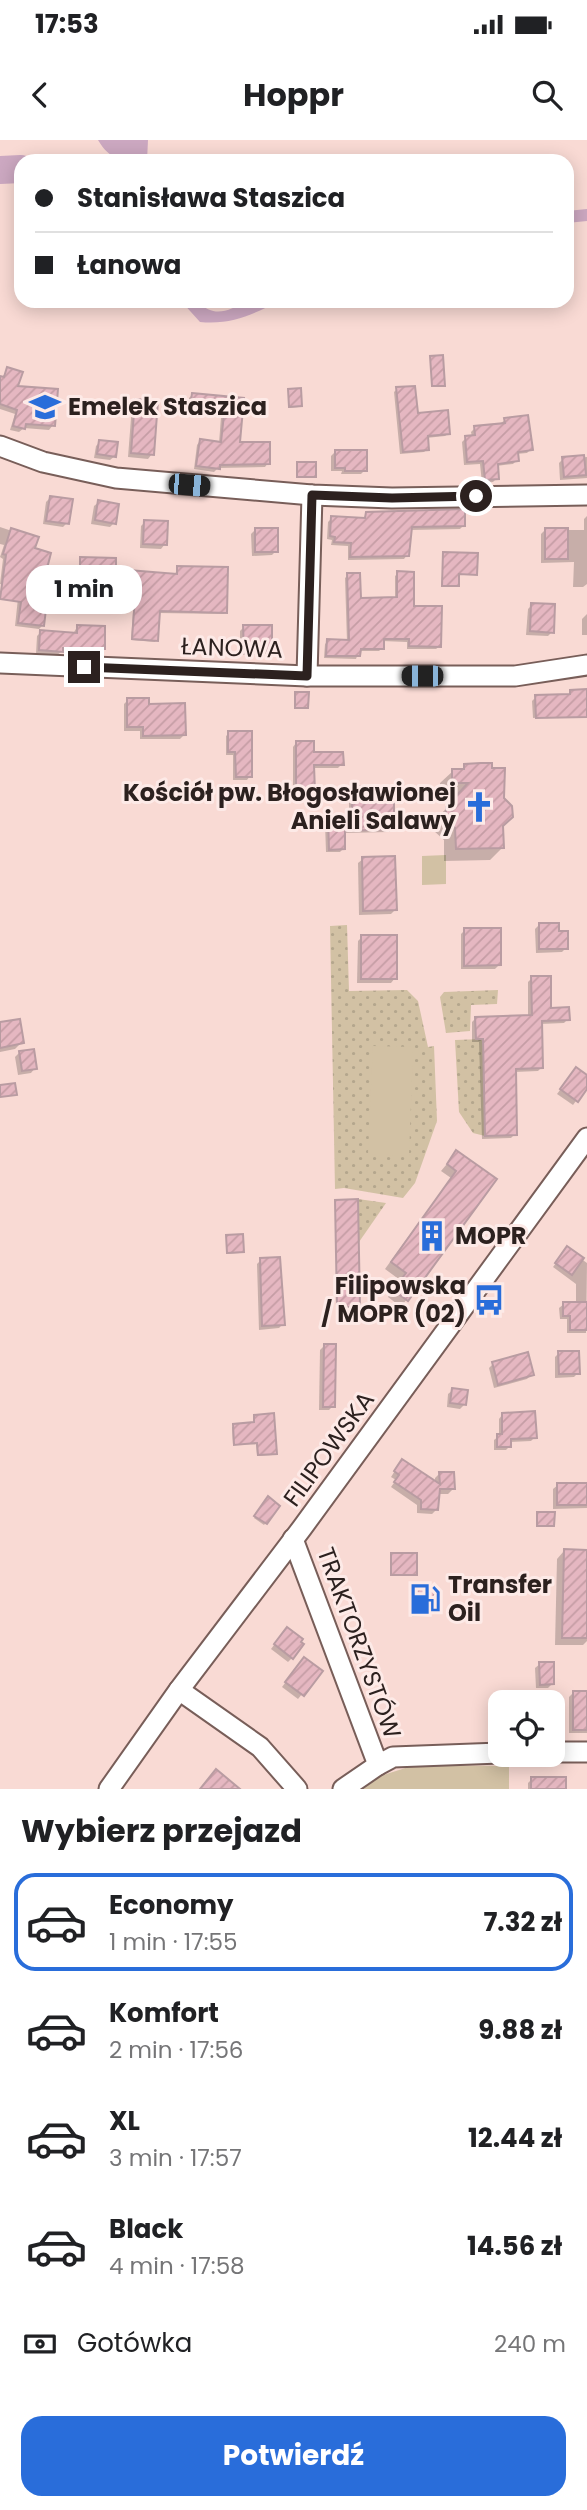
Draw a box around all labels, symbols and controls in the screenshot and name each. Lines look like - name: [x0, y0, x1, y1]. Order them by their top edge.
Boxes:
- text: 17:53: [35, 6, 99, 42]
- text: Hoppr: [243, 72, 344, 117]
- icon: back: [21, 76, 59, 114]
- icon: search: [528, 76, 566, 114]
- text: Stanisława Staszica: [77, 180, 345, 216]
- text: Łanowa: [77, 247, 182, 283]
- school or university icon: Emelek Staszica: [28, 390, 62, 424]
- place label: Emelek Staszica: [68, 390, 267, 423]
- car: [168, 473, 211, 497]
- route start: [460, 480, 492, 512]
- callout: 1 min: [26, 566, 142, 615]
- text: 1 min: [54, 573, 114, 605]
- street label: ŁANOWA: [180, 629, 284, 666]
- route end: [68, 651, 100, 683]
- car: [402, 666, 444, 687]
- place label: Kościół pw. Błogosławionej Anieli Salawy: [123, 776, 457, 837]
- church icon: Kościół pw. Błogosławionej Anieli Salawy: [462, 790, 496, 824]
- building icon: MOPR: [415, 1219, 449, 1253]
- place label: MOPR: [455, 1219, 527, 1252]
- place label: Filipowska / MOPR (02): [321, 1269, 466, 1330]
- bus stop icon: Filipowska / MOPR (02): [472, 1283, 506, 1317]
- street label: FILIPOWSKA: [276, 1384, 382, 1513]
- street label: TRAKTORZYSTÓW: [310, 1543, 409, 1743]
- place label: Transfer Oil: [448, 1568, 552, 1629]
- fuel station icon: Transfer Oil: [408, 1582, 442, 1616]
- map controls: [488, 1690, 565, 1767]
- button: locate: [488, 1690, 565, 1767]
- text: Wybierz przejazd: [21, 1808, 302, 1853]
- text: Economy: [109, 1887, 233, 1923]
- icon: car: [25, 1891, 88, 1954]
- text: 7.32 zł: [483, 1904, 562, 1940]
- text: 1 min · 17:55: [109, 1926, 237, 1958]
- text: Komfort: [109, 1995, 219, 2031]
- icon: car: [25, 1999, 88, 2062]
- text: 9.88 zł: [478, 2012, 562, 2048]
- text: 2 min · 17:56: [109, 2034, 243, 2066]
- text: XL: [109, 2103, 140, 2139]
- icon: car: [25, 2107, 88, 2170]
- text: 12.44 zł: [468, 2120, 562, 2156]
- text: 3 min · 17:57: [109, 2142, 242, 2174]
- text: Black: [109, 2211, 183, 2247]
- icon: car: [25, 2215, 88, 2278]
- text: 14.56 zł: [467, 2228, 562, 2264]
- text: 4 min · 17:58: [109, 2250, 245, 2282]
- icon: cash: [21, 2325, 59, 2363]
- text: Gotówka: [77, 2325, 192, 2361]
- text: 240 m: [494, 2328, 566, 2360]
- button: Potwierdź: [21, 2416, 566, 2496]

